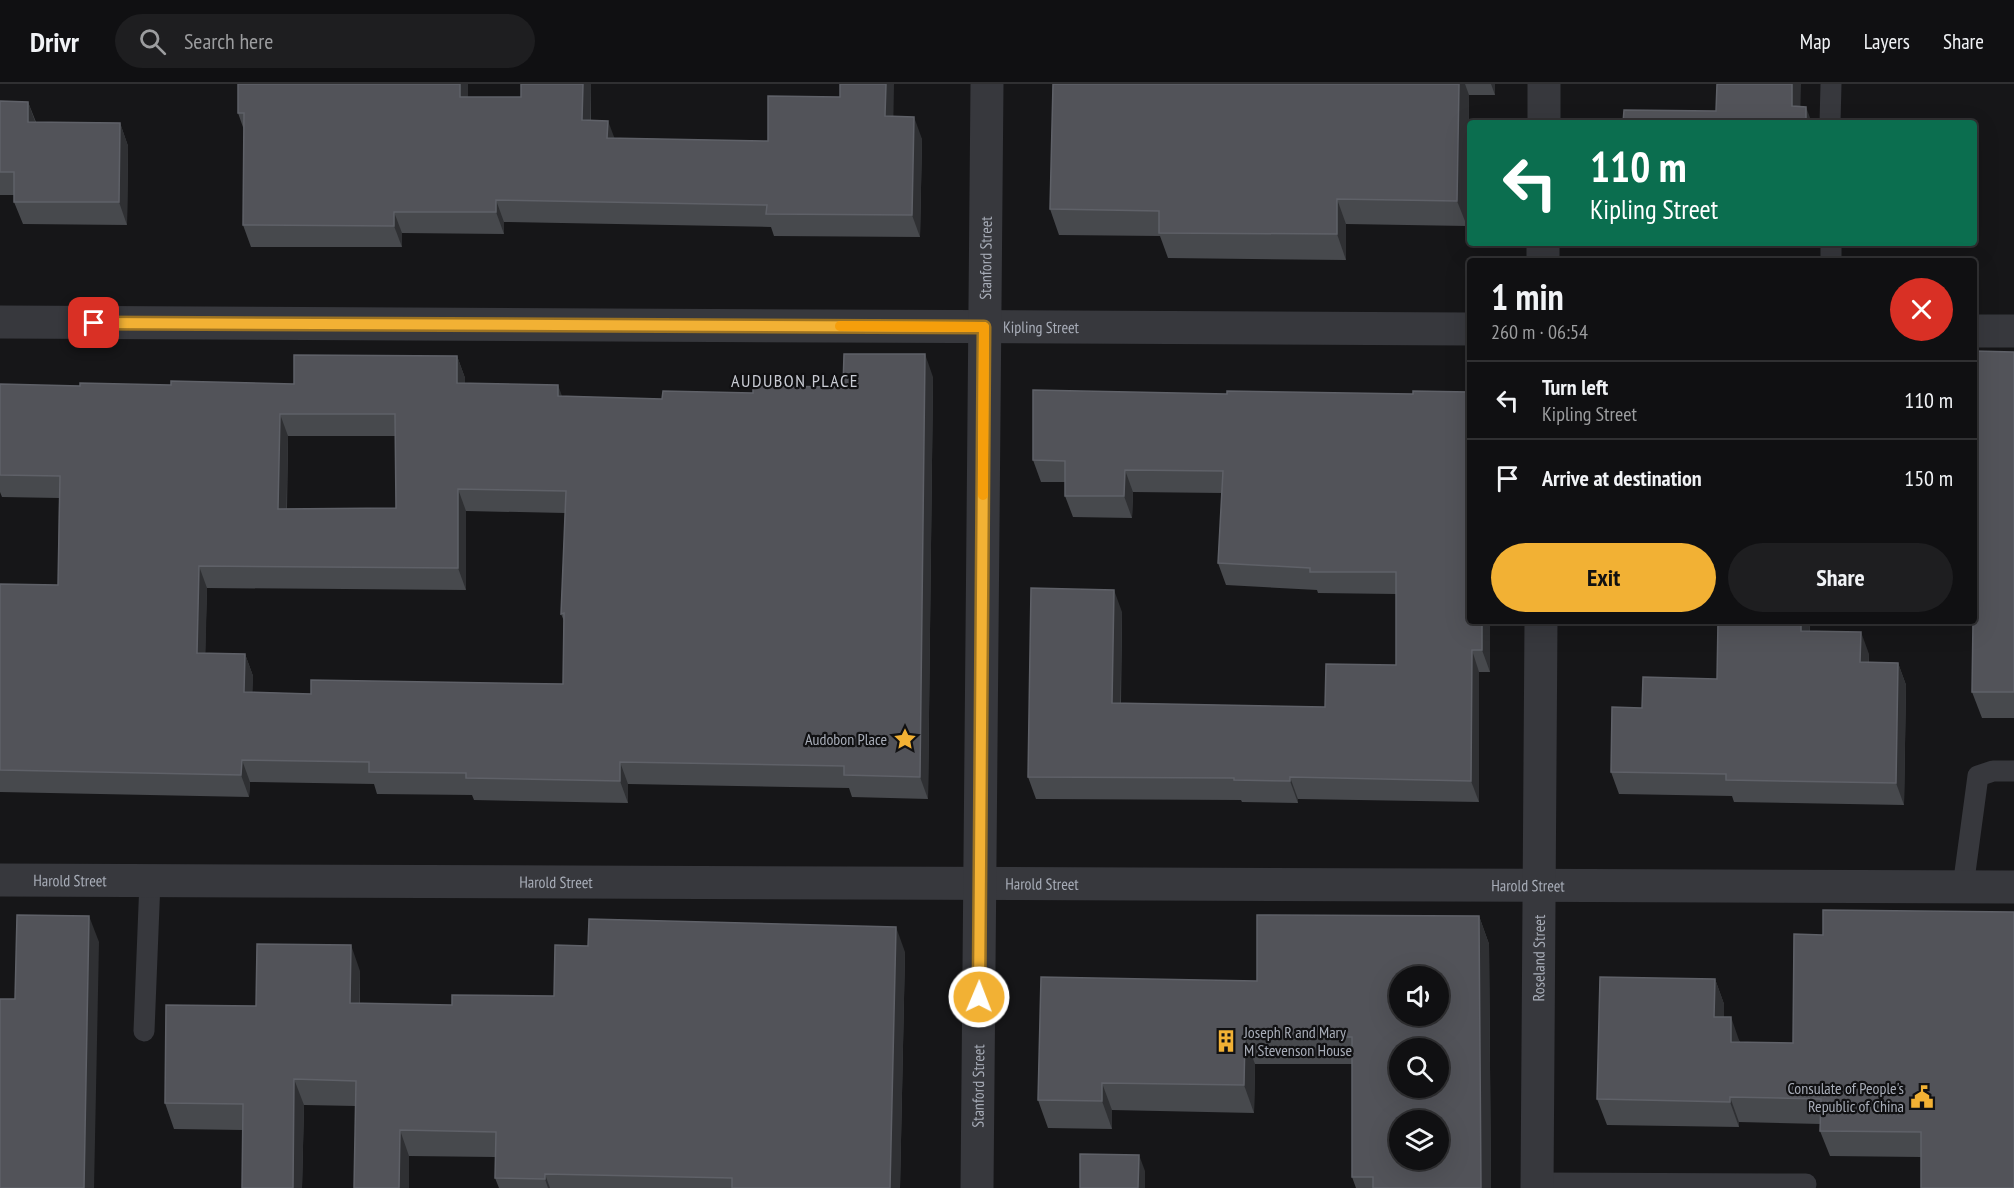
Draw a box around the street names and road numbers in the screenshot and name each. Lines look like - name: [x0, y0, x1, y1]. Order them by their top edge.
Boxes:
- street label: Stanford Street: [975, 216, 996, 300]
- street label: Kipling Street: [1003, 317, 1080, 337]
- street label: Harold Street: [33, 870, 107, 890]
- street label: Harold Street: [519, 872, 593, 892]
- street label: Harold Street: [1005, 873, 1079, 894]
- street label: Harold Street: [1491, 875, 1565, 895]
- street label: Roseland Street: [1528, 914, 1549, 1001]
- street label: Stanford Street: [968, 1044, 988, 1128]

